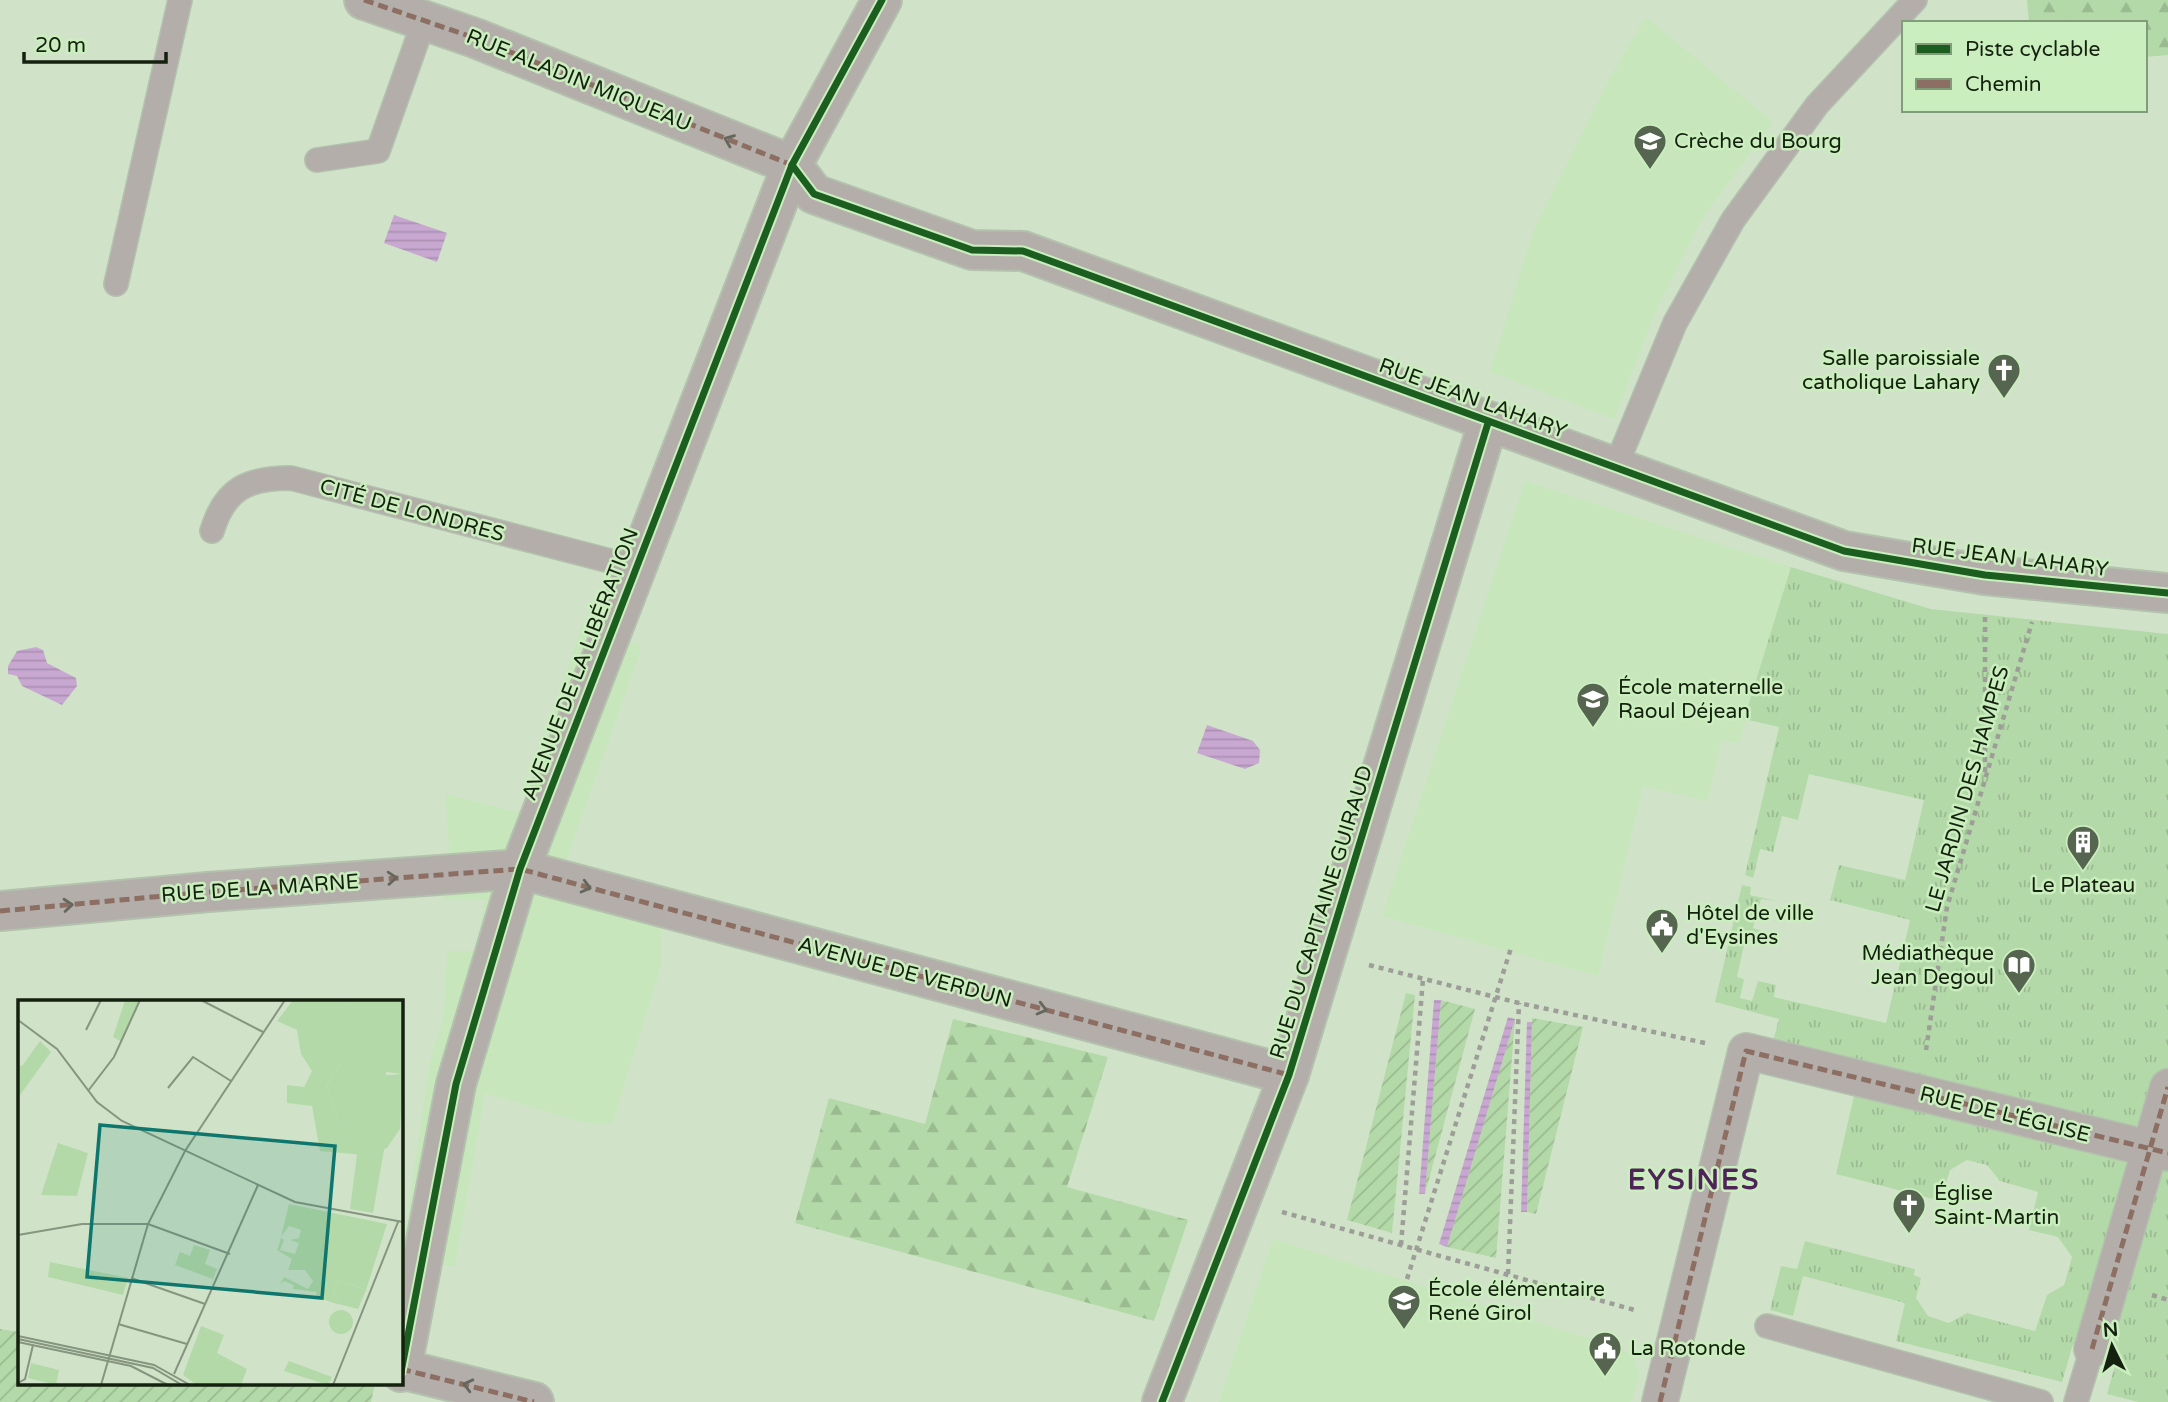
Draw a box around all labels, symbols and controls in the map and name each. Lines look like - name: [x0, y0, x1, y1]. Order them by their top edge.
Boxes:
- scale bar: [24, 21, 166, 65]
- legend: [1902, 21, 2147, 112]
- street label: RUE ALADIN MIQUEAU: [463, 24, 695, 137]
- text: 20 m: [35, 33, 86, 58]
- text: Piste cyclable: [1965, 37, 2100, 62]
- text: Chemin: [1965, 72, 2042, 97]
- school or university icon: Crèche du Bourg: [1631, 122, 1669, 171]
- place label: Crèche du Bourg: [1674, 129, 1842, 154]
- one-way arrow: [724, 134, 736, 148]
- place label: Salle paroissiale catholique Lahary: [1802, 346, 1980, 395]
- church icon: Salle paroissiale catholique Lahary: [1985, 351, 2023, 400]
- street label: RUE JEAN LAHARY: [1375, 353, 1570, 444]
- street label: CITÉ DE LONDRES: [317, 474, 507, 547]
- street label: AVENUE DE LA LIBÉRATION: [517, 524, 644, 804]
- street label: RUE JEAN LAHARY: [1910, 533, 2110, 582]
- street label: LE JARDIN DES HAMPES: [1920, 663, 2015, 915]
- place label: École maternelle Raoul Déjean: [1618, 675, 1783, 724]
- school or university icon: École maternelle Raoul Déjean: [1574, 680, 1612, 729]
- street label: RUE DU CAPITAINE GUIRAUD: [1265, 762, 1378, 1062]
- building icon: Le Plateau: [2064, 823, 2102, 872]
- street label: RUE DE LA MARNE: [160, 869, 360, 908]
- one-way arrow: [387, 871, 398, 886]
- place label: Le Plateau: [2031, 873, 2135, 898]
- one-way arrow: [580, 879, 592, 893]
- one-way arrow: [62, 897, 74, 912]
- place label: Hôtel de ville d'Eysines: [1686, 901, 1814, 950]
- public building icon: Hôtel de ville d'Eysines: [1643, 906, 1681, 955]
- street label: AVENUE DE VERDUN: [795, 932, 1015, 1013]
- place label: Médiathèque Jean Degoul: [1861, 941, 1994, 990]
- library icon: Médiathèque Jean Degoul: [2000, 946, 2038, 995]
- inset map: [18, 1000, 402, 1384]
- one-way arrow: [1036, 1001, 1048, 1015]
- street label: RUE DE L'ÉGLISE: [1917, 1081, 2093, 1148]
- district label: EYSINES: [1628, 1163, 1760, 1197]
- place label: Église Saint-Martin: [1934, 1181, 2059, 1230]
- church icon: Église Saint-Martin: [1890, 1186, 1928, 1235]
- place label: École élémentaire René Girol: [1428, 1277, 1605, 1326]
- school or university icon: École élémentaire René Girol: [1385, 1282, 1423, 1331]
- north arrow: [2077, 1311, 2147, 1381]
- text: N: [2102, 1318, 2119, 1342]
- public building icon: La Rotonde: [1586, 1329, 1624, 1378]
- place label: La Rotonde: [1630, 1336, 1746, 1361]
- one-way arrow: [462, 1379, 474, 1393]

